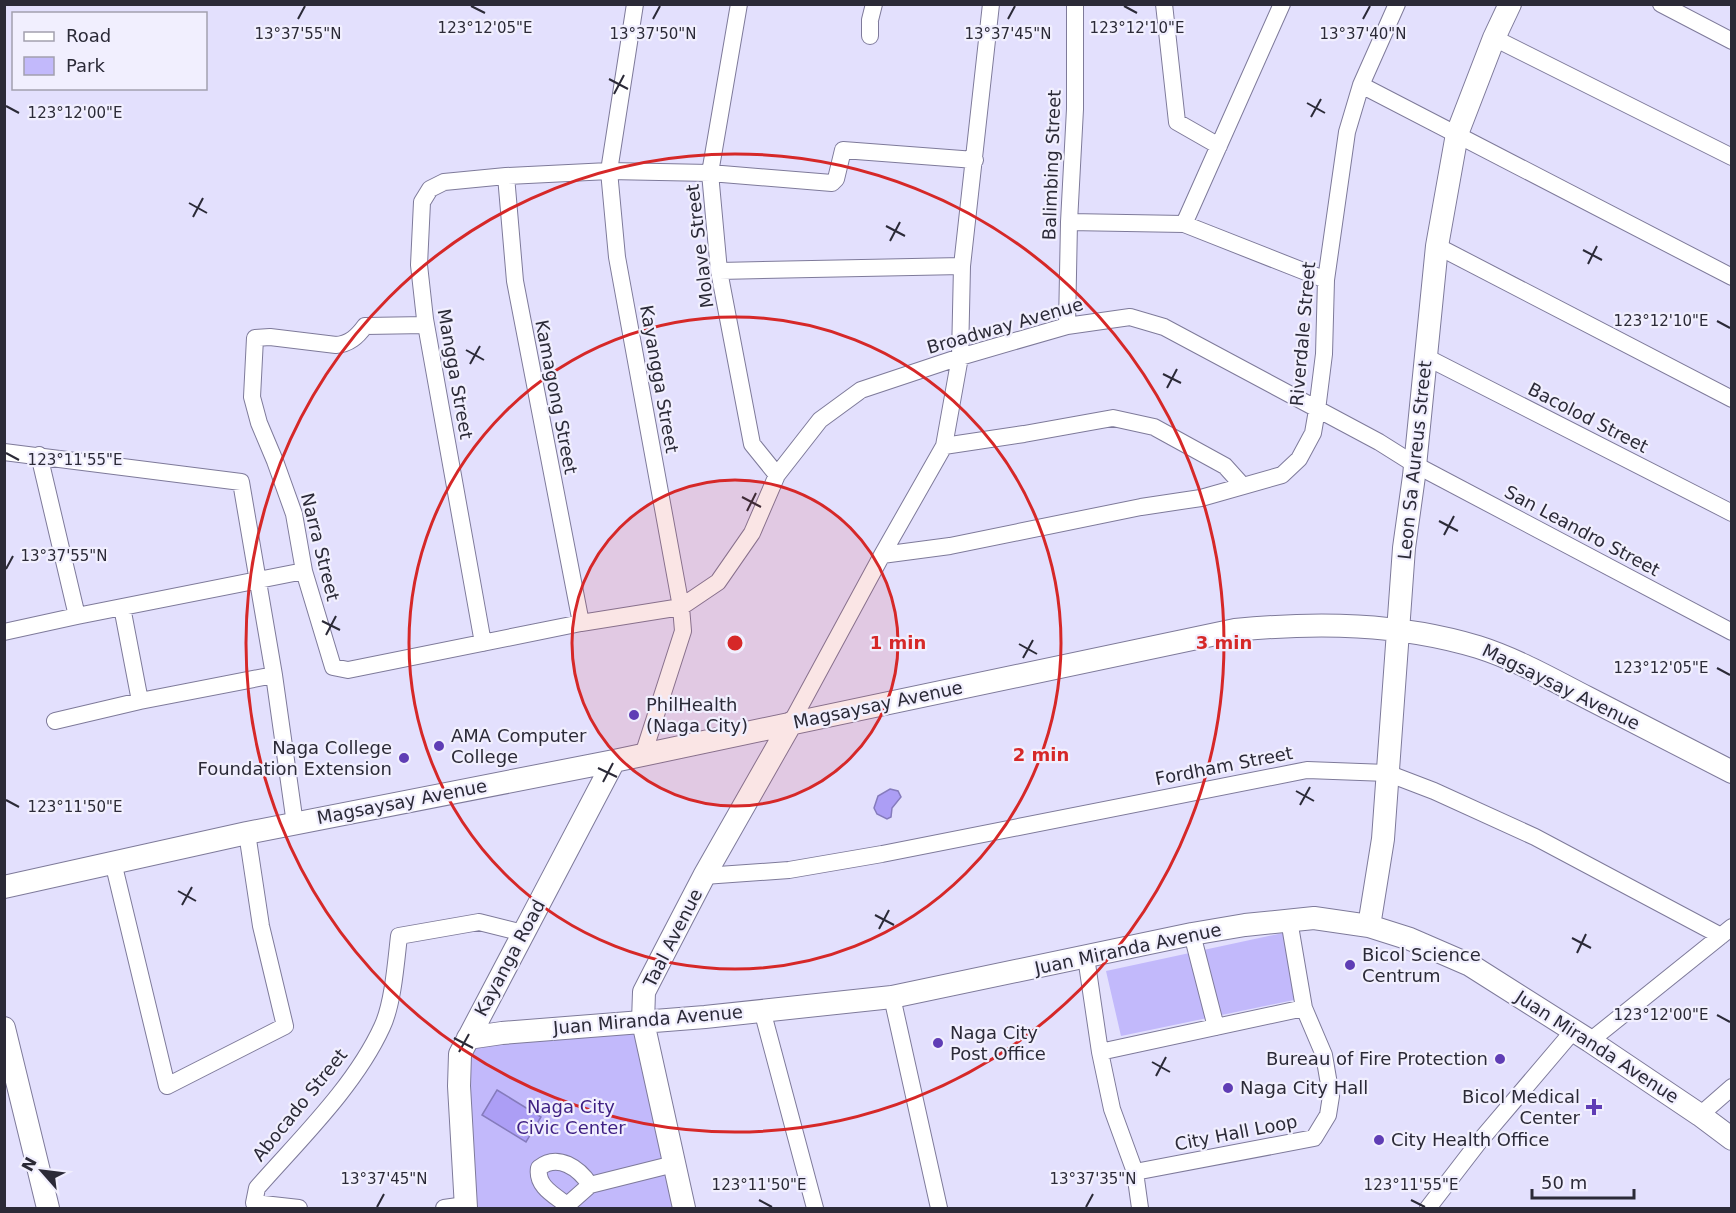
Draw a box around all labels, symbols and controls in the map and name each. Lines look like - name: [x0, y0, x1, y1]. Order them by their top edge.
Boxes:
- legend: [12, 12, 207, 90]
- text: 123°12'05"E: [438, 19, 532, 37]
- text: 123°12'10"E: [1090, 19, 1184, 37]
- text: Road: [66, 25, 111, 46]
- text: 13°37'55"N: [254, 25, 342, 43]
- text: 13°37'50"N: [609, 25, 697, 43]
- text: 13°37'45"N: [964, 25, 1052, 43]
- text: 13°37'40"N: [1319, 25, 1407, 43]
- text: Park: [66, 55, 105, 76]
- street label: Balimbing Street: [1038, 89, 1065, 241]
- text: 123°12'00"E: [28, 104, 122, 122]
- street label: Molave Street: [681, 183, 718, 309]
- street label: Riverdale Street: [1286, 261, 1319, 407]
- street label: Broadway Avenue: [924, 293, 1086, 358]
- street label: Kayangga Street: [636, 303, 683, 455]
- street label: Mangga Street: [434, 307, 477, 441]
- text: 123°12'10"E: [1614, 312, 1708, 330]
- street label: Kamagong Street: [531, 318, 582, 476]
- street label: Leon Sa Aureus Street: [1394, 359, 1435, 561]
- street label: Bacolod Street: [1525, 378, 1652, 457]
- text: 123°11'55"E: [28, 451, 122, 469]
- street label: San Leandro Street: [1501, 481, 1663, 580]
- street label: Narra Street: [297, 491, 344, 603]
- text: 13°37'55"N: [20, 547, 108, 565]
- text: 1 min: [870, 632, 926, 653]
- text: 3 min: [1196, 632, 1252, 653]
- centre of rings: [725, 633, 745, 653]
- street label: Magsaysay Avenue: [1479, 639, 1643, 734]
- text: 123°12'05"E: [1614, 659, 1708, 677]
- street label: Magsaysay Avenue: [791, 676, 965, 733]
- place label: PhilHealth (Naga City): [646, 694, 748, 736]
- marker: PhilHealth (Naga City): [627, 708, 641, 722]
- place label: AMA Computer College: [451, 725, 587, 767]
- place label: Naga College Foundation Extension: [197, 737, 392, 779]
- marker: AMA Computer College: [432, 739, 446, 753]
- street label: Fordham Street: [1153, 742, 1294, 789]
- text: 2 min: [1013, 744, 1069, 765]
- marker: Naga College Foundation Extension: [397, 751, 411, 765]
- street label: Magsaysay Avenue: [315, 775, 489, 828]
- text: 123°11'50"E: [28, 798, 122, 816]
- street label: Taal Avenue: [638, 885, 706, 991]
- street label: Kayanga Road: [470, 896, 549, 1020]
- street label: Juan Miranda Avenue: [1032, 918, 1223, 979]
- place label: Bicol Science Centrum: [1362, 944, 1481, 986]
- marker: Bicol Science Centrum: [1343, 958, 1357, 972]
- street label: Juan Miranda Avenue: [1511, 985, 1683, 1107]
- street label: Juan Miranda Avenue: [551, 1001, 744, 1038]
- text: 123°12'00"E: [1614, 1006, 1708, 1024]
- place label: Naga City Post Office: [950, 1022, 1046, 1064]
- marker: Naga City Post Office: [931, 1036, 945, 1050]
- street label: Abocado Street: [248, 1044, 351, 1165]
- place label: Bureau of Fire Protection: [1266, 1048, 1488, 1069]
- marker: Bureau of Fire Protection: [1493, 1052, 1507, 1066]
- place label: Naga City Hall: [1240, 1077, 1368, 1098]
- marker: Naga City Hall: [1221, 1081, 1235, 1095]
- place label: Bicol Medical Center: [1462, 1086, 1581, 1128]
- park label: Naga City Civic Center: [516, 1096, 626, 1138]
- marker: Bicol Medical Center: [1585, 1098, 1603, 1116]
- street label: City Hall Loop: [1173, 1110, 1299, 1155]
- place label: City Health Office: [1391, 1129, 1549, 1150]
- marker: City Health Office: [1372, 1133, 1386, 1147]
- north arrow: [12, 1141, 72, 1201]
- text: N: [18, 1154, 41, 1175]
- scale bar: [1532, 1162, 1634, 1200]
- text: 13°37'45"N: [340, 1170, 428, 1188]
- text: 13°37'35"N: [1049, 1170, 1137, 1188]
- text: 50 m: [1541, 1172, 1587, 1193]
- text: 123°11'50"E: [712, 1176, 806, 1194]
- text: 123°11'55"E: [1364, 1176, 1458, 1194]

